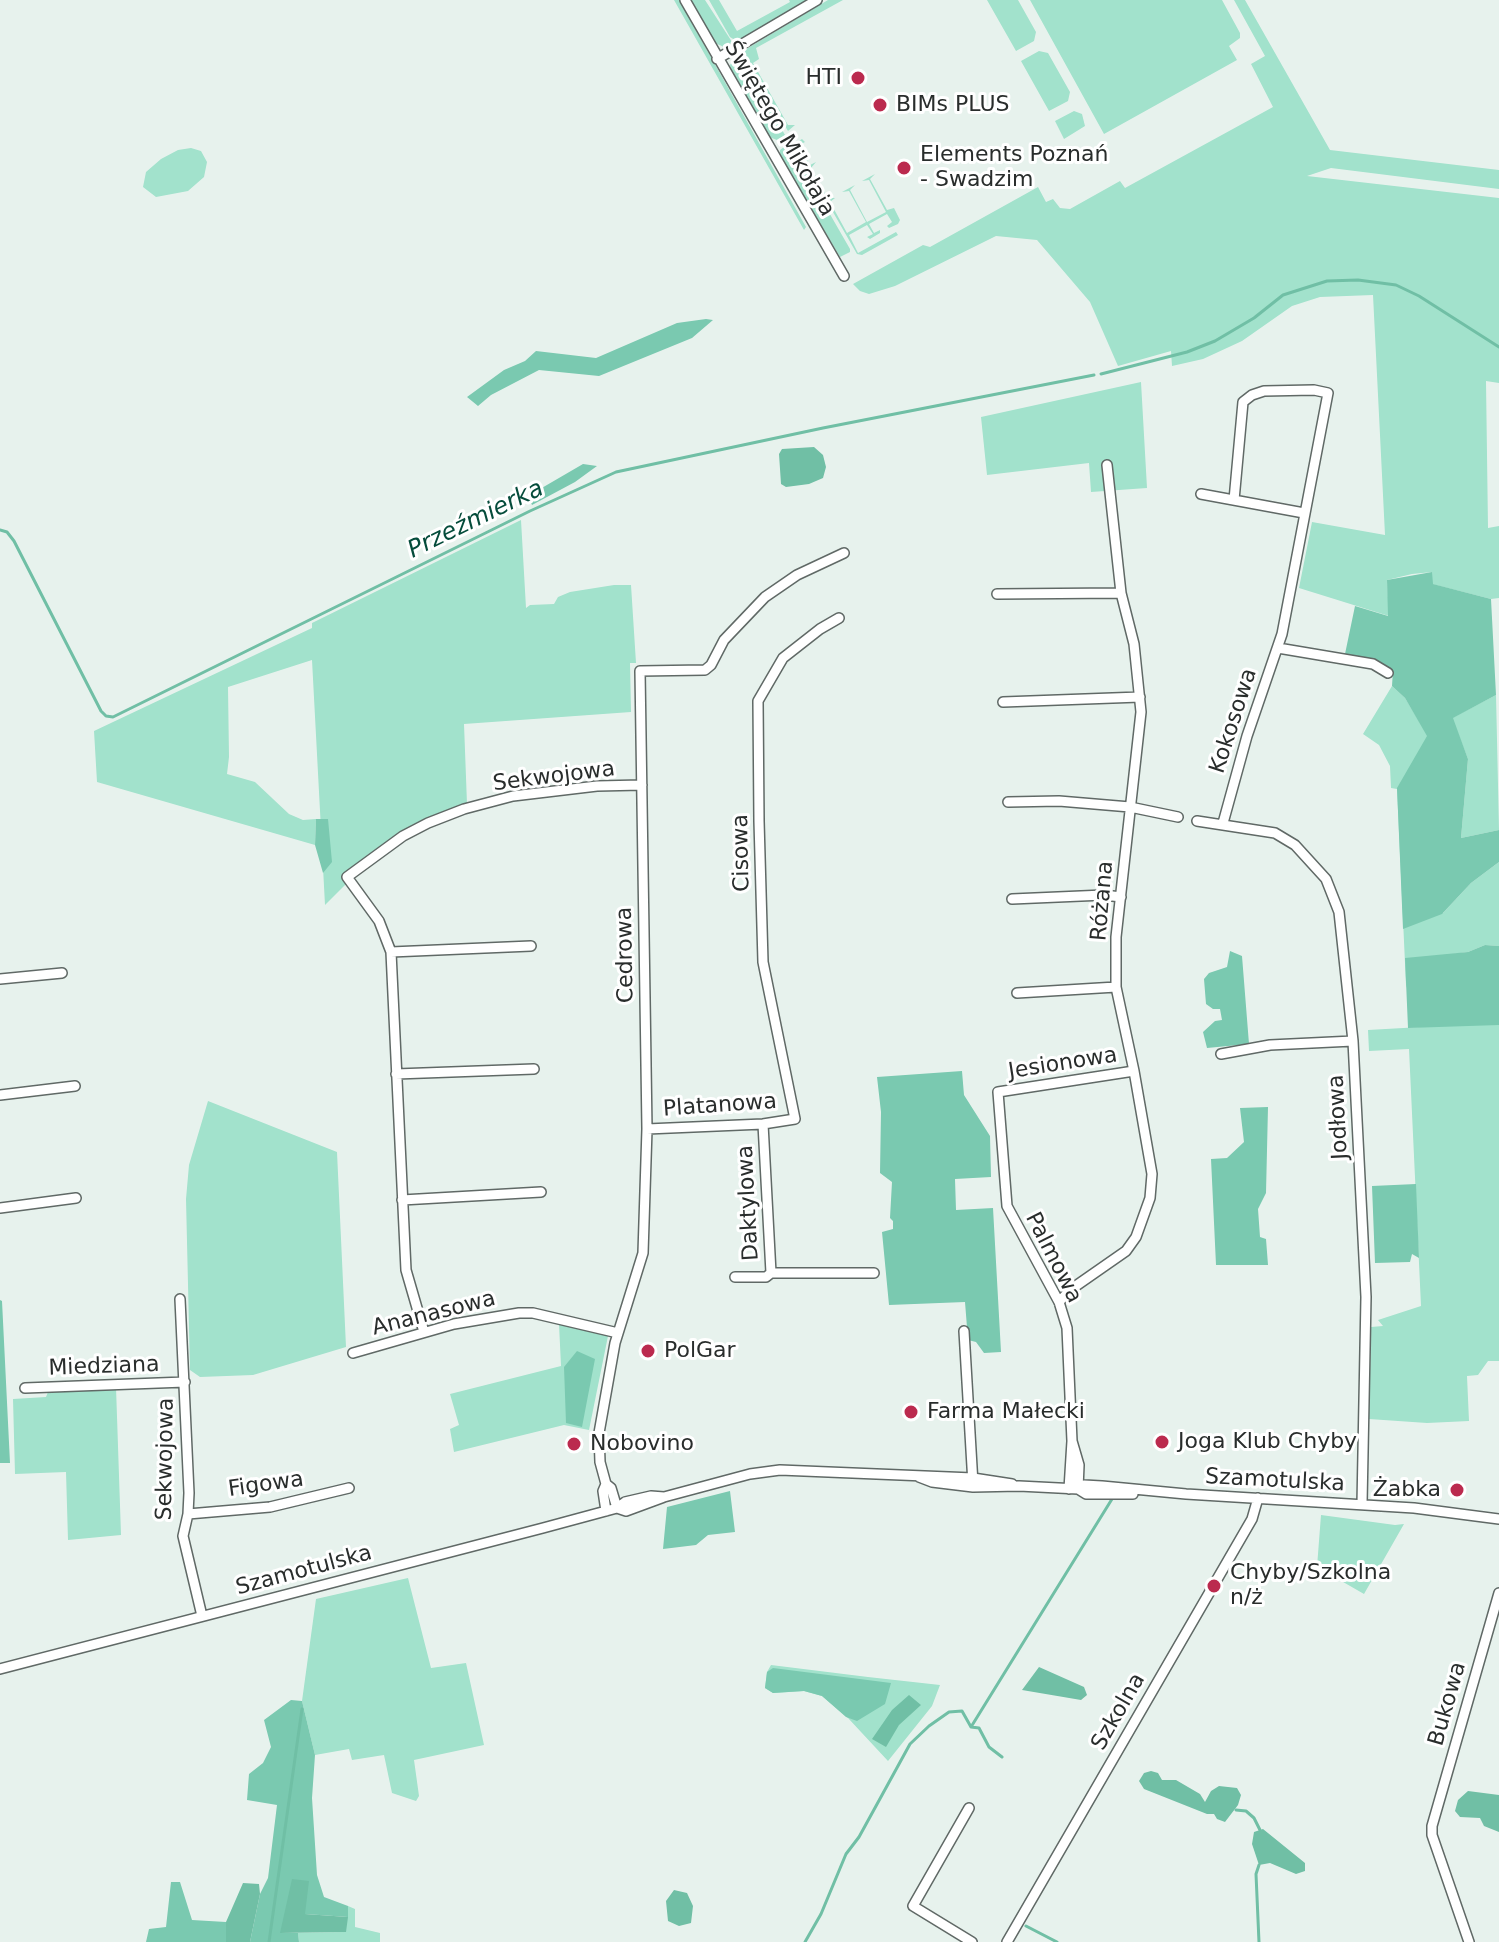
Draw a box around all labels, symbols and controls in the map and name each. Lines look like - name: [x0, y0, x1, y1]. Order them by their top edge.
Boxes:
- street label: Świętego Mikołaja: [718, 37, 840, 221]
- place label: HTI: [806, 65, 842, 91]
- marker: HTI: [849, 69, 867, 87]
- place label: BIMs PLUS: [896, 92, 1010, 118]
- marker: BIMs PLUS: [871, 96, 889, 114]
- place label: Elements Poznań - Swadzim: [920, 142, 1108, 194]
- marker: Elements Poznań - Swadzim: [895, 159, 913, 177]
- water label: Przeźmierka: [403, 475, 549, 565]
- street label: Kokosowa: [1205, 665, 1263, 777]
- street label: Sekwojowa: [491, 756, 617, 798]
- street label: Cisowa: [728, 814, 756, 892]
- street label: Różana: [1086, 860, 1120, 942]
- street label: Cedrowa: [612, 907, 640, 1003]
- street label: Jesionowa: [1007, 1042, 1119, 1086]
- street label: Jodłowa: [1324, 1074, 1354, 1160]
- street label: Platanowa: [662, 1089, 778, 1123]
- street label: Daktylowa: [733, 1144, 765, 1262]
- street label: Palmowa: [1019, 1208, 1087, 1308]
- street label: Ananasowa: [370, 1286, 498, 1342]
- place label: PolGar: [664, 1338, 736, 1364]
- marker: PolGar: [639, 1342, 657, 1360]
- street label: Miedziana: [48, 1352, 160, 1382]
- street label: Sekwojowa: [152, 1397, 180, 1521]
- place label: Farma Małecki: [927, 1399, 1085, 1425]
- marker: Farma Małecki: [902, 1403, 920, 1421]
- place label: Joga Klub Chyby: [1178, 1429, 1357, 1455]
- place label: Nobovino: [590, 1431, 694, 1457]
- marker: Joga Klub Chyby: [1153, 1433, 1171, 1451]
- marker: Nobovino: [565, 1435, 583, 1453]
- street label: Szamotulska: [1204, 1464, 1346, 1498]
- street label: Figowa: [227, 1467, 305, 1503]
- place label: Żabka: [1373, 1477, 1441, 1503]
- marker: Żabka: [1448, 1481, 1466, 1499]
- street label: Szamotulska: [233, 1540, 375, 1602]
- place label: Chyby/Szkolna n/ż: [1230, 1560, 1391, 1612]
- marker: Chyby/Szkolna n/ż: [1205, 1577, 1223, 1595]
- street label: Bukowa: [1423, 1659, 1473, 1749]
- street label: Szkolna: [1086, 1669, 1152, 1755]

